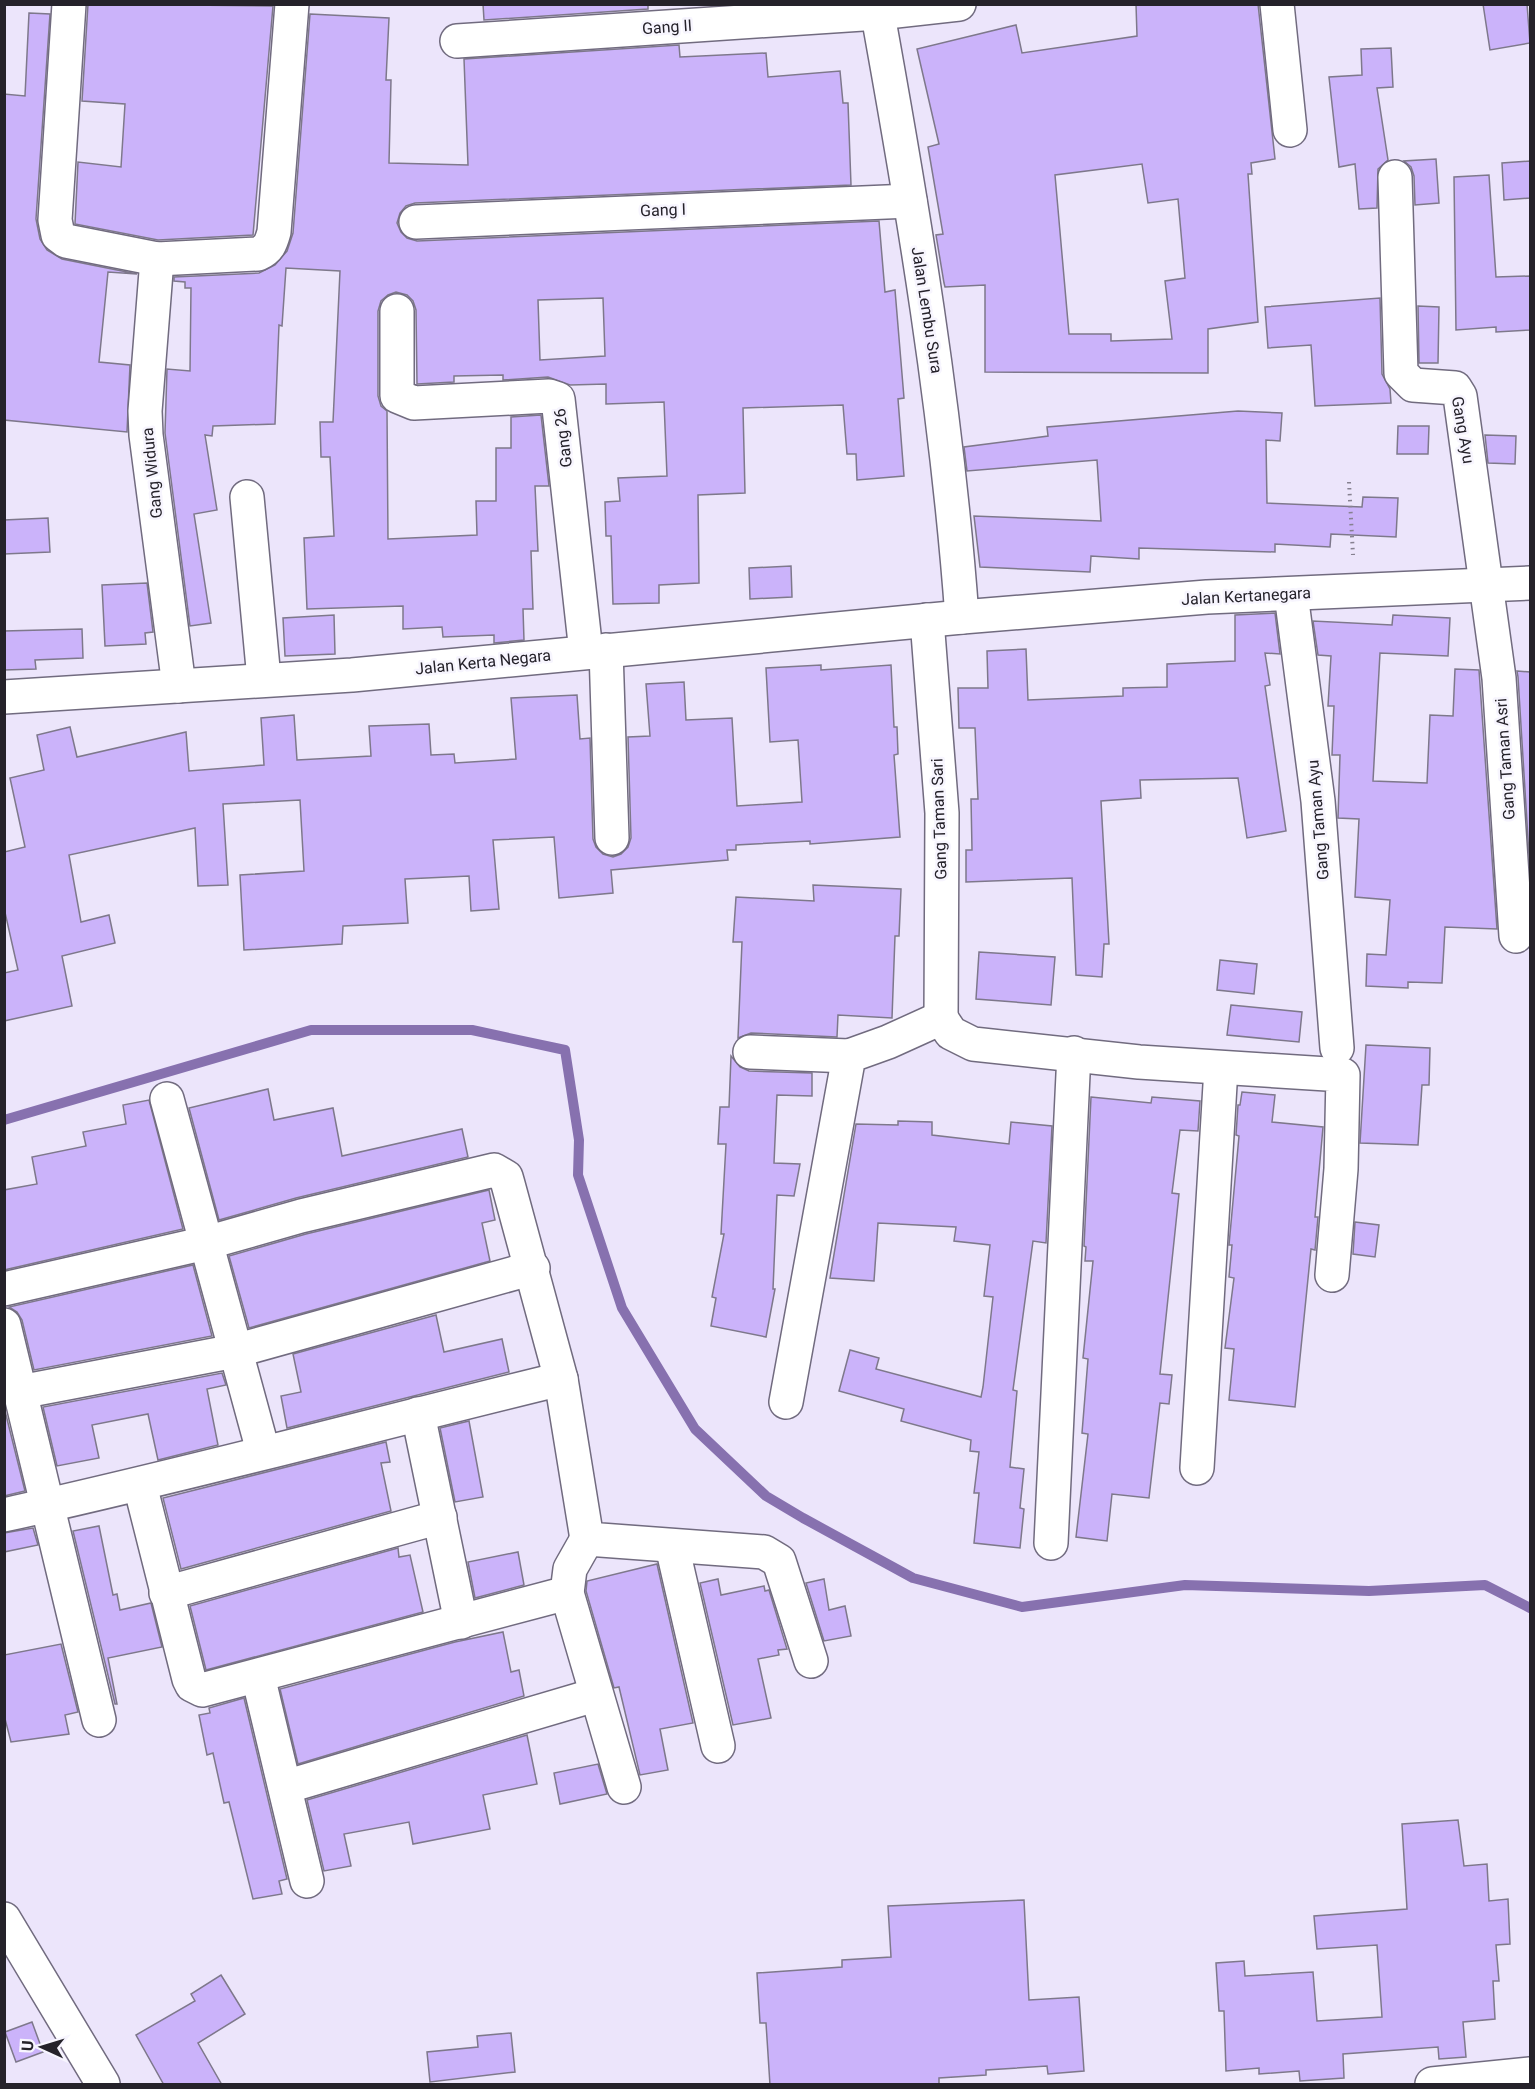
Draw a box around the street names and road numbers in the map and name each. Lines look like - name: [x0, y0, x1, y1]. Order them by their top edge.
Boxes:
- street label: Gang II: [641, 16, 693, 38]
- street label: Gang I: [640, 200, 686, 220]
- street label: Jalan Lembu Sura: [908, 245, 946, 375]
- street label: Gang Ayu: [1448, 395, 1478, 465]
- street label: Gang 26: [550, 407, 576, 469]
- street label: Gang Widura: [138, 427, 166, 519]
- street label: Jalan Kertanegara: [1181, 583, 1311, 609]
- street label: Jalan Kerta Negara: [414, 645, 552, 679]
- street label: Gang Taman Asri: [1491, 697, 1519, 821]
- street label: Gang Taman Sari: [927, 758, 951, 880]
- street label: Gang Taman Ayu: [1303, 759, 1333, 881]

